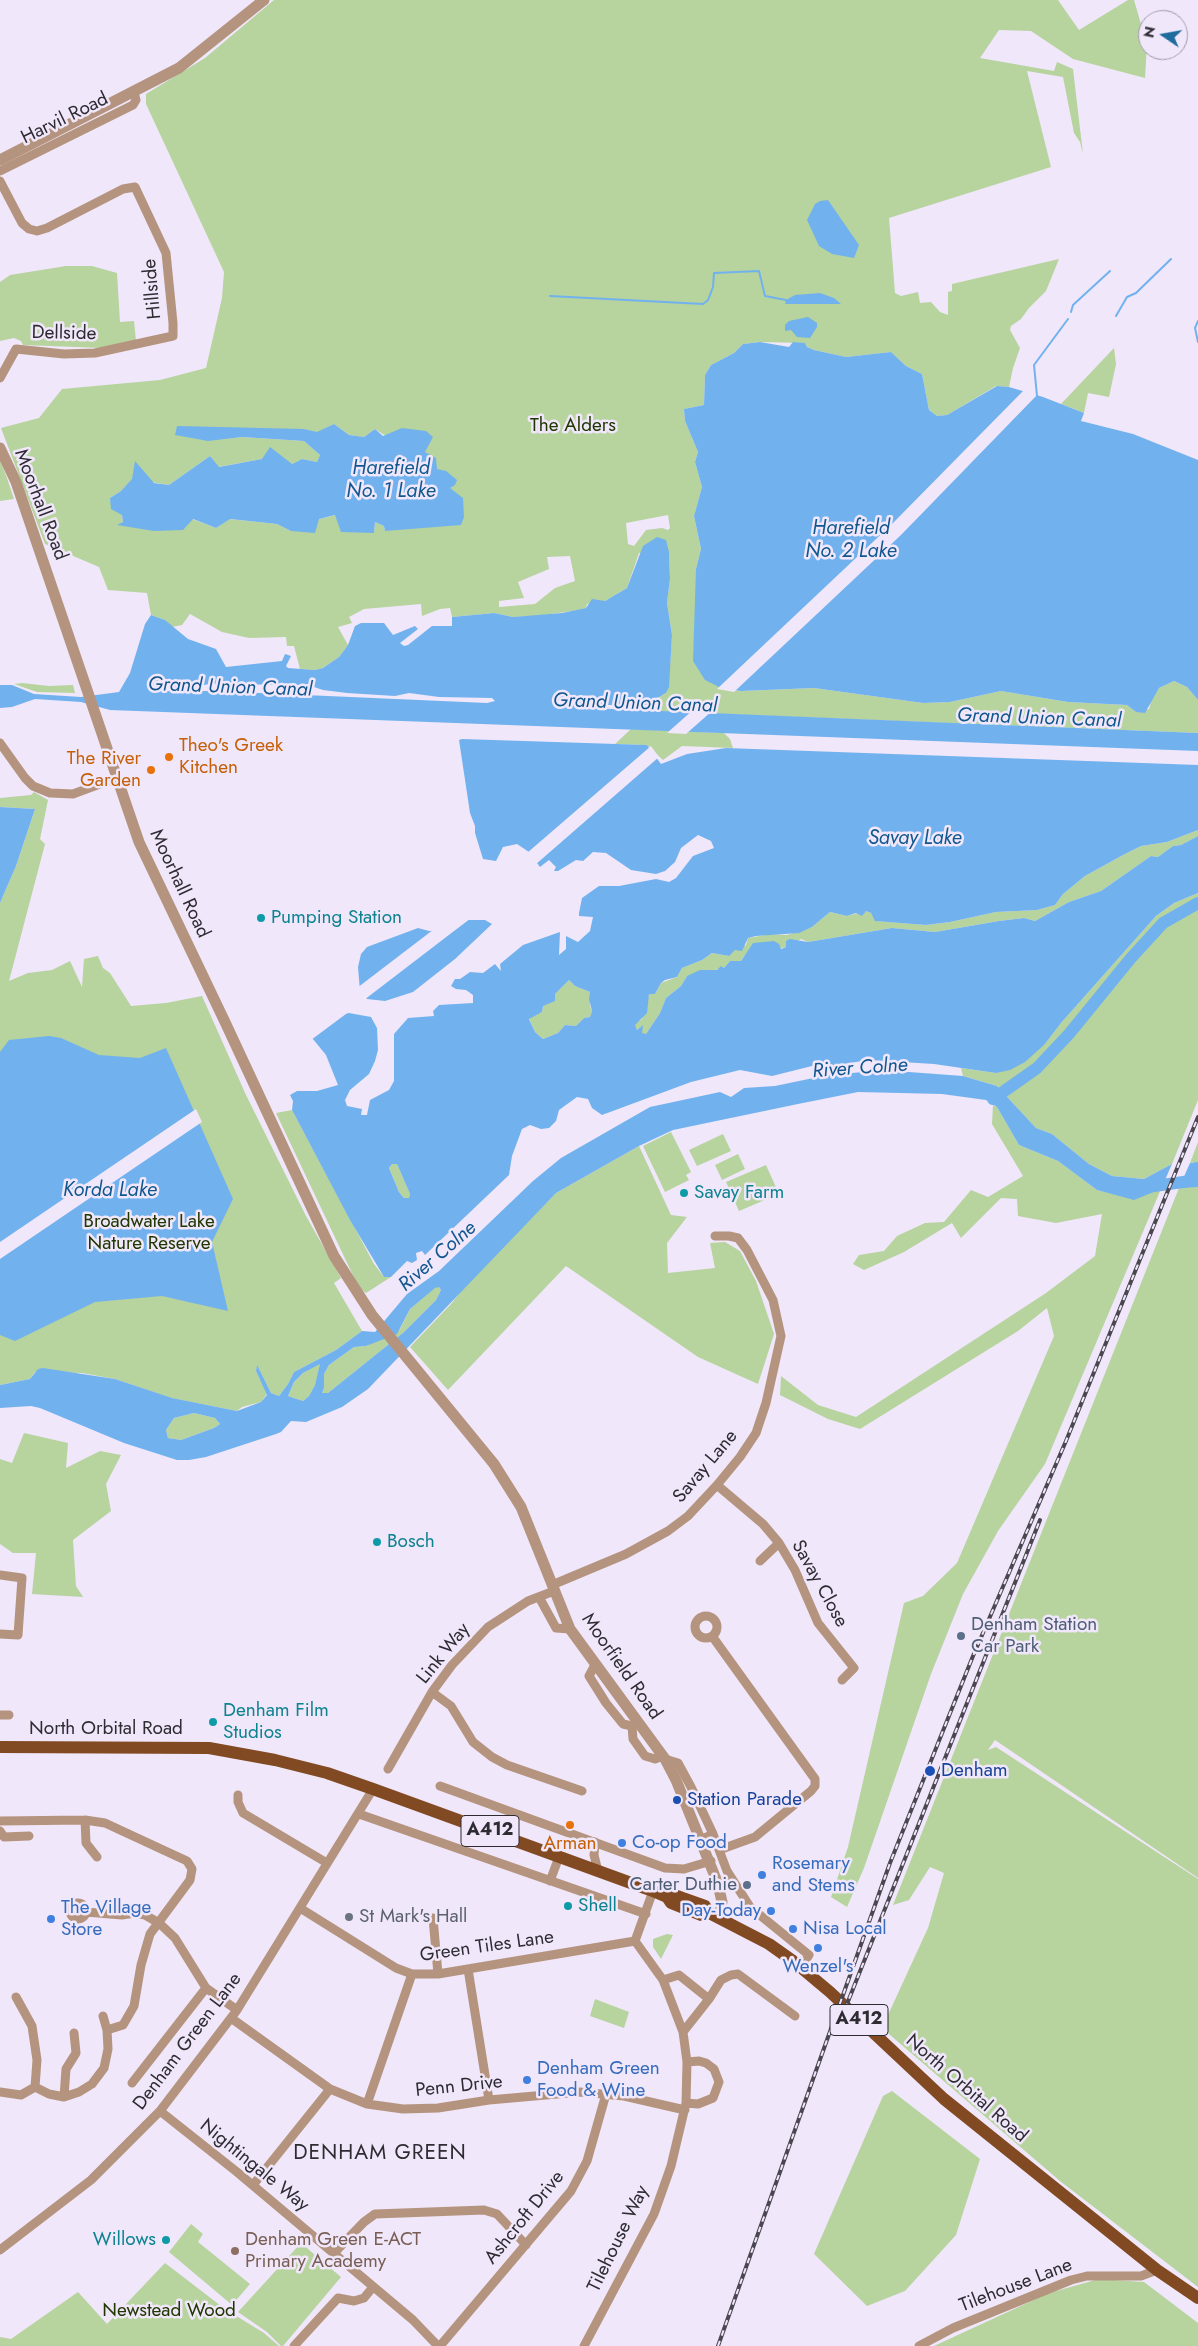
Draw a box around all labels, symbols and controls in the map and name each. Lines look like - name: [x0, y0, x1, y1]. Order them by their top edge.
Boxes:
- north arrow: [1138, 10, 1188, 60]
- text: N: [1138, 25, 1160, 40]
- street label: Harvil Road: [18, 88, 112, 150]
- street label: Hillside: [139, 258, 167, 320]
- street label: Dellside: [31, 322, 97, 346]
- park label: The Alders: [530, 415, 616, 437]
- street label: Moorhall Road: [8, 446, 72, 564]
- water label: Harefield No. 1 Lake: [346, 457, 436, 504]
- water label: Harefield No. 2 Lake: [805, 517, 897, 564]
- water label: Grand Union Canal: [148, 673, 312, 703]
- water label: Grand Union Canal: [553, 689, 717, 719]
- water label: Grand Union Canal: [957, 704, 1121, 734]
- place label: Theo's Greek Kitchen: [179, 735, 283, 779]
- place label: The River Garden: [67, 748, 141, 792]
- marker: Theo's Greek Kitchen: [163, 751, 175, 763]
- marker: The River Garden: [145, 764, 157, 776]
- street label: Moorhall Road: [144, 826, 214, 942]
- water label: Savay Lake: [868, 827, 962, 851]
- place label: Pumping Station: [271, 907, 402, 929]
- marker: Pumping Station: [255, 912, 267, 924]
- water label: River Colne: [812, 1054, 908, 1084]
- water label: Korda Lake: [63, 1179, 157, 1203]
- place label: Savay Farm: [694, 1182, 784, 1204]
- marker: Savay Farm: [678, 1187, 690, 1199]
- park label: Broadwater Lake Nature Reserve: [83, 1211, 215, 1255]
- water label: River Colne: [394, 1217, 482, 1297]
- street label: Savay Lane: [669, 1426, 743, 1508]
- place label: Bosch: [387, 1531, 435, 1553]
- marker: Bosch: [371, 1536, 383, 1548]
- street label: Savay Close: [786, 1536, 852, 1632]
- street label: Moorfield Road: [576, 1609, 666, 1725]
- place label: Denham Station Car Park: [971, 1614, 1097, 1658]
- street label: Link Way: [413, 1619, 475, 1689]
- marker: Denham Station Car Park: [955, 1630, 967, 1642]
- place label: Denham Film Studios: [223, 1700, 329, 1744]
- marker: Denham Film Studios: [207, 1716, 219, 1728]
- street label: North Orbital Road: [29, 1718, 183, 1740]
- place label: Denham: [941, 1760, 1008, 1782]
- marker: Denham: [923, 1764, 937, 1778]
- place label: Station Parade: [687, 1789, 802, 1811]
- marker: Station Parade: [671, 1794, 683, 1806]
- road number: A412: [461, 1815, 519, 1846]
- marker: Arman: [564, 1819, 576, 1831]
- place label: Co-op Food: [632, 1832, 727, 1854]
- place label: Arman: [544, 1833, 596, 1855]
- marker: Co-op Food: [616, 1837, 628, 1849]
- place label: Rosemary and Stems: [772, 1853, 855, 1897]
- marker: Rosemary and Stems: [756, 1869, 768, 1881]
- place label: Carter Duthie: [630, 1874, 737, 1896]
- marker: Carter Duthie: [741, 1879, 753, 1891]
- place label: Shell: [578, 1895, 617, 1917]
- place label: The Village Store: [61, 1897, 151, 1941]
- marker: Shell: [562, 1900, 574, 1912]
- place label: Day-Today: [681, 1900, 761, 1922]
- marker: Day-Today: [765, 1905, 777, 1917]
- place label: St Mark's Hall: [359, 1906, 467, 1928]
- marker: St Mark's Hall: [343, 1911, 355, 1923]
- marker: The Village Store: [45, 1913, 57, 1925]
- place label: Nisa Local: [803, 1918, 887, 1940]
- marker: Nisa Local: [787, 1923, 799, 1935]
- street label: Green Tiles Lane: [419, 1926, 555, 1968]
- marker: Wenzel's: [812, 1942, 824, 1954]
- place label: Wenzel's: [783, 1956, 853, 1978]
- street label: Denham Green Lane: [129, 1969, 247, 2115]
- road number: A412: [830, 2004, 888, 2036]
- street label: North Orbital Road: [900, 2030, 1032, 2148]
- place label: Denham Green Food & Wine: [537, 2058, 660, 2102]
- street label: Penn Drive: [414, 2071, 504, 2103]
- marker: Denham Green Food & Wine: [521, 2074, 533, 2086]
- street label: Nightingale Way: [195, 2115, 313, 2217]
- district label: DENHAM GREEN: [292, 2141, 468, 2167]
- street label: Ashcroft Drive: [480, 2167, 570, 2269]
- street label: Tilehouse Way: [583, 2182, 655, 2296]
- place label: Willows: [93, 2229, 156, 2251]
- place label: Denham Green E-ACT Primary Academy: [245, 2229, 421, 2273]
- marker: Willows: [160, 2234, 172, 2246]
- marker: Denham Green E-ACT Primary Academy: [229, 2245, 241, 2257]
- street label: Tilehouse Lane: [956, 2254, 1076, 2318]
- park label: Newstead Wood: [102, 2300, 236, 2322]

